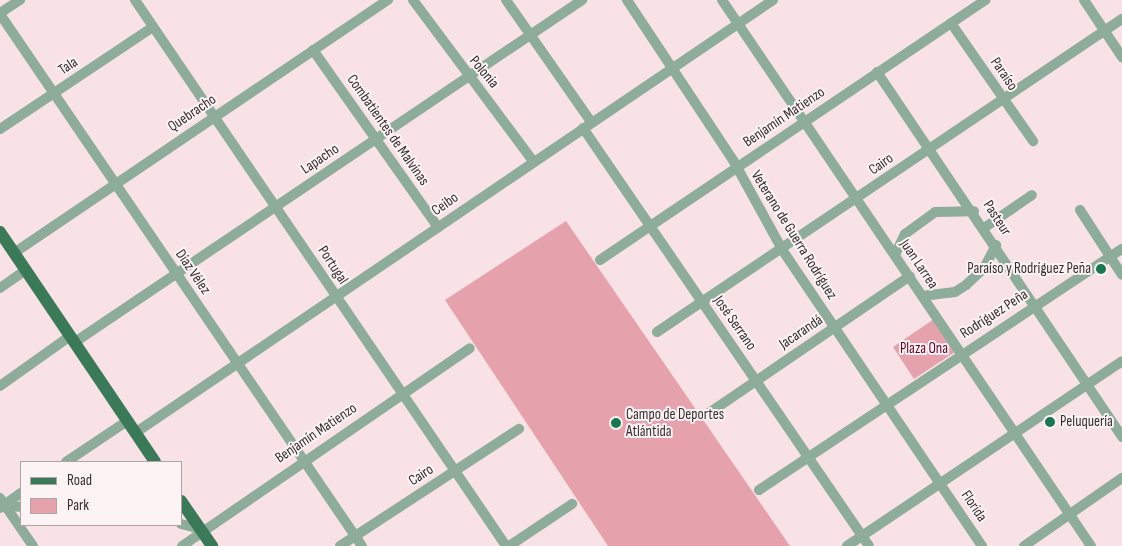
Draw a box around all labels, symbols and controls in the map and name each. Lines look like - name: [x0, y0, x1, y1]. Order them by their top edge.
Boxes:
- street label: Polonia: [465, 52, 503, 92]
- street label: Tala: [55, 53, 81, 79]
- street label: Paraíso: [986, 54, 1022, 94]
- street label: Combatientes de Malvinas: [343, 71, 433, 189]
- street label: Benjamín Matienzo: [740, 83, 828, 151]
- street label: Quebracho: [164, 90, 220, 136]
- street label: Lapacho: [298, 140, 342, 178]
- street label: Cairo: [865, 149, 897, 179]
- street label: Veterano de Guerra Rodríguez: [747, 167, 841, 303]
- street label: Ceibo: [428, 188, 462, 220]
- street label: Pasteur: [979, 197, 1015, 239]
- street label: Juan Larrea: [896, 236, 942, 292]
- street label: Portugal: [314, 242, 352, 288]
- street label: Díaz Vélez: [171, 246, 215, 298]
- place label: Paraíso y Rodríguez Peña: [967, 260, 1091, 278]
- marker: Paraíso y Rodríguez Peña: [1095, 263, 1107, 275]
- street label: Rodríguez Peña: [957, 286, 1031, 342]
- street label: José Serrano: [710, 292, 760, 354]
- street label: Jacarandá: [776, 311, 826, 353]
- park label: Plaza Ona: [900, 340, 948, 358]
- street label: Benjamín Matienzo: [272, 399, 360, 467]
- place label: Campo de Deportes Atlántida: [626, 405, 724, 440]
- place label: Peluquería: [1060, 413, 1113, 431]
- marker: Peluquería: [1044, 416, 1056, 428]
- marker: Campo de Deportes Atlántida: [610, 417, 622, 429]
- street label: Cairo: [405, 460, 437, 490]
- legend: [20, 461, 182, 526]
- text: Road: [67, 471, 92, 490]
- street label: Florida: [957, 487, 991, 525]
- text: Park: [67, 496, 89, 515]

